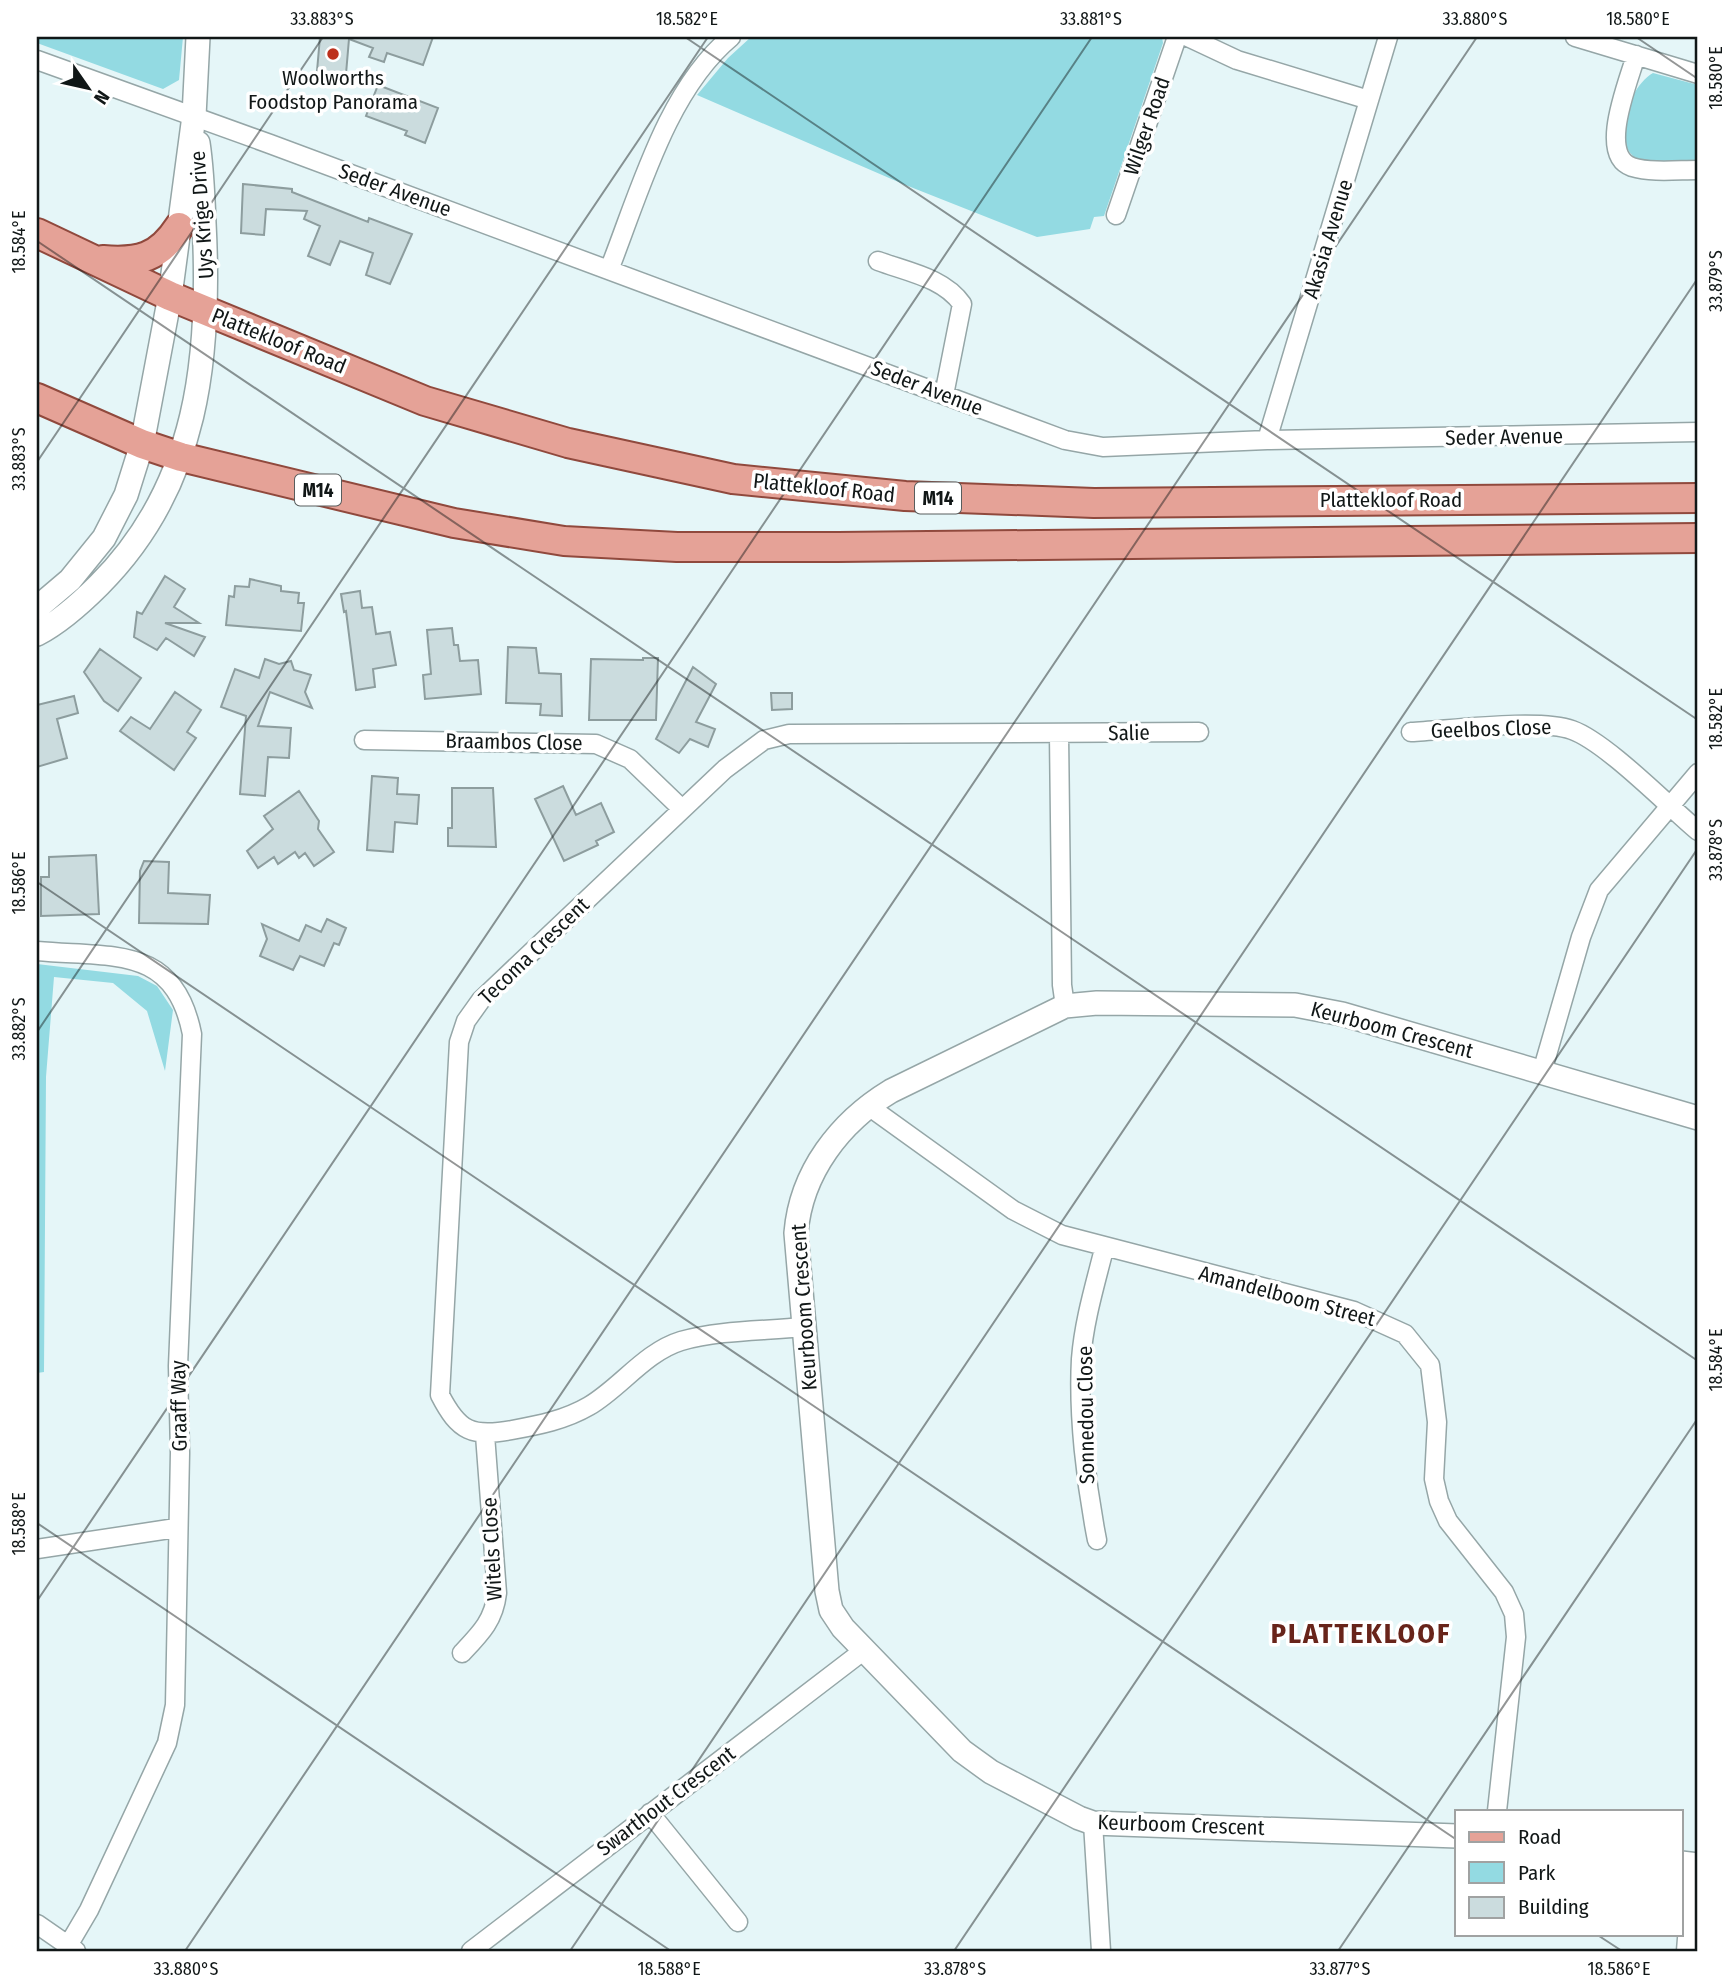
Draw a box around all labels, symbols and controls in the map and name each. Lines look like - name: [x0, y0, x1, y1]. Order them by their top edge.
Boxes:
- text: 33.883°S: [290, 8, 354, 30]
- text: 18.582°E: [656, 8, 718, 30]
- text: 33.881°S: [1060, 8, 1122, 30]
- text: 33.880°S: [1443, 8, 1507, 30]
- text: 18.580°E: [1606, 8, 1670, 30]
- marker: Woolworths Foodstop Panorama: [325, 46, 341, 62]
- text: 18.580°E: [1705, 46, 1727, 110]
- north arrow: [52, 52, 122, 122]
- place label: Woolworths Foodstop Panorama: [248, 65, 418, 115]
- street label: Wilger Road: [1118, 73, 1176, 179]
- text: N: [89, 86, 114, 108]
- street label: Uys Krige Drive: [185, 150, 219, 280]
- street label: Seder Avenue: [335, 158, 455, 222]
- street label: Akasia Avenue: [1298, 176, 1358, 302]
- text: 18.584°E: [8, 211, 30, 273]
- text: 33.879°S: [1705, 250, 1727, 312]
- street label: Plattekloof Road: [208, 302, 350, 380]
- street label: Seder Avenue: [867, 355, 987, 421]
- street label: Seder Avenue: [1445, 423, 1563, 451]
- text: 33.883°S: [8, 427, 30, 491]
- street label: Plattekloof Road: [752, 468, 896, 508]
- road number: M14: [295, 475, 341, 505]
- road number: M14: [915, 482, 961, 513]
- street label: Plattekloof Road: [1320, 487, 1462, 513]
- text: 18.582°E: [1705, 688, 1727, 750]
- street label: Geelbos Close: [1430, 714, 1552, 744]
- street label: Salie: [1108, 720, 1150, 746]
- street label: Braambos Close: [445, 728, 583, 756]
- text: 33.878°S: [1705, 819, 1727, 881]
- text: 18.586°E: [8, 852, 30, 914]
- street label: Tecoma Crescent: [473, 892, 595, 1010]
- street label: Keurboom Crescent: [1308, 996, 1476, 1064]
- text: 33.882°S: [8, 997, 30, 1061]
- street label: Keurboom Crescent: [785, 1223, 823, 1391]
- street label: Amandelboom Street: [1196, 1260, 1378, 1332]
- text: 18.584°E: [1705, 1329, 1727, 1391]
- street label: Sonnedou Close: [1072, 1346, 1100, 1484]
- street label: Graaff Way: [165, 1359, 193, 1452]
- text: 18.588°E: [8, 1492, 30, 1556]
- street label: Witels Close: [476, 1497, 508, 1601]
- district label: PLATTEKLOOF: [1271, 1617, 1451, 1650]
- street label: Swarthout Crescent: [592, 1740, 740, 1862]
- street label: Keurboom Crescent: [1097, 1809, 1265, 1841]
- legend: [1455, 1810, 1682, 1936]
- text: Road: [1518, 1824, 1562, 1850]
- text: Park: [1518, 1860, 1556, 1886]
- text: Building: [1518, 1894, 1589, 1920]
- text: 33.880°S: [154, 1958, 218, 1980]
- text: 18.588°E: [637, 1958, 701, 1980]
- text: 33.878°S: [924, 1958, 986, 1980]
- text: 33.877°S: [1309, 1958, 1371, 1980]
- text: 18.586°E: [1588, 1958, 1650, 1980]

